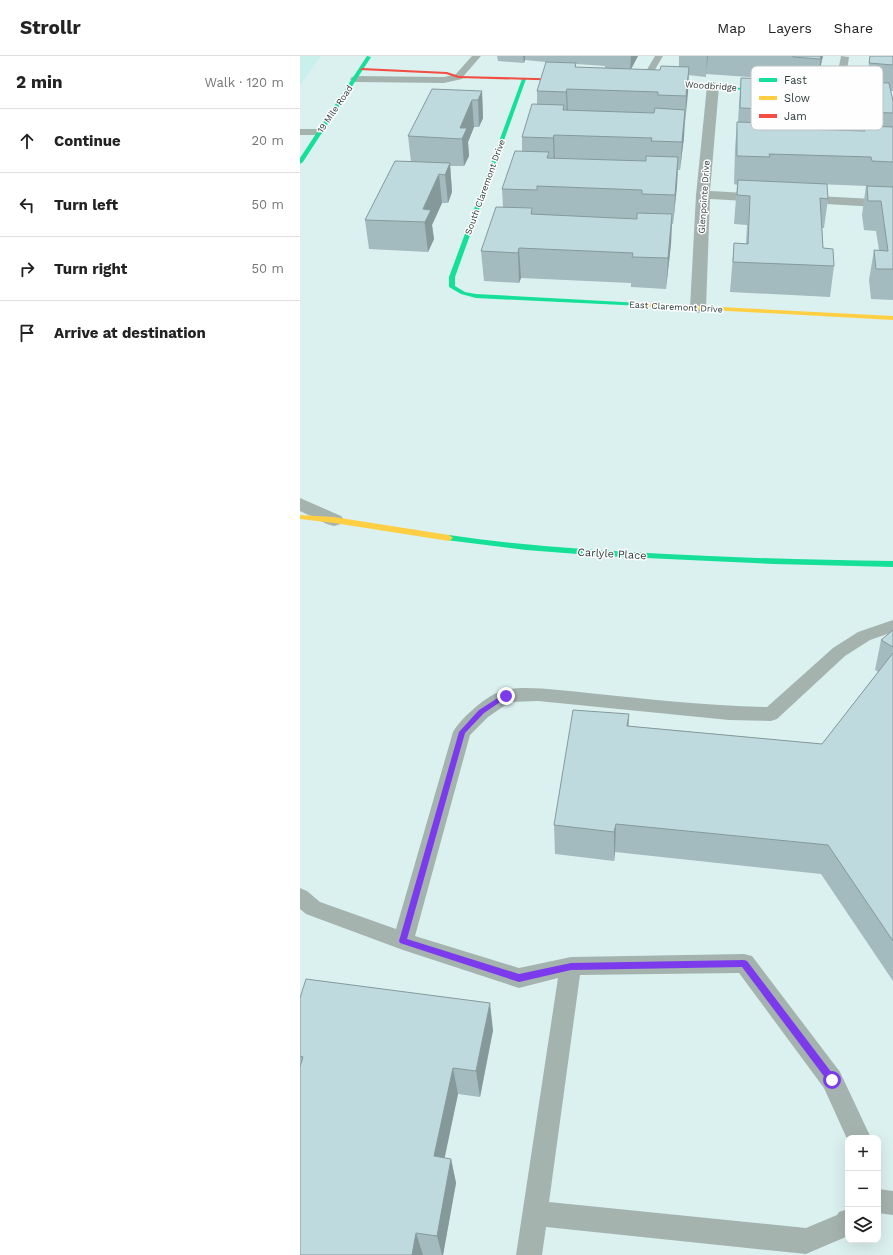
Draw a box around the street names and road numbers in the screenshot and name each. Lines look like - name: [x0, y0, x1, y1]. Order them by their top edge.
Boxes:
- street label: Woodbridge: [685, 79, 737, 93]
- street label: 19 Mile Road: [315, 83, 355, 135]
- street label: South Claremont Drive: [463, 138, 507, 236]
- street label: Glenpointe Drive: [696, 160, 712, 234]
- street label: East Claremont Drive: [629, 300, 723, 314]
- street label: Carlyle Place: [577, 546, 647, 562]

